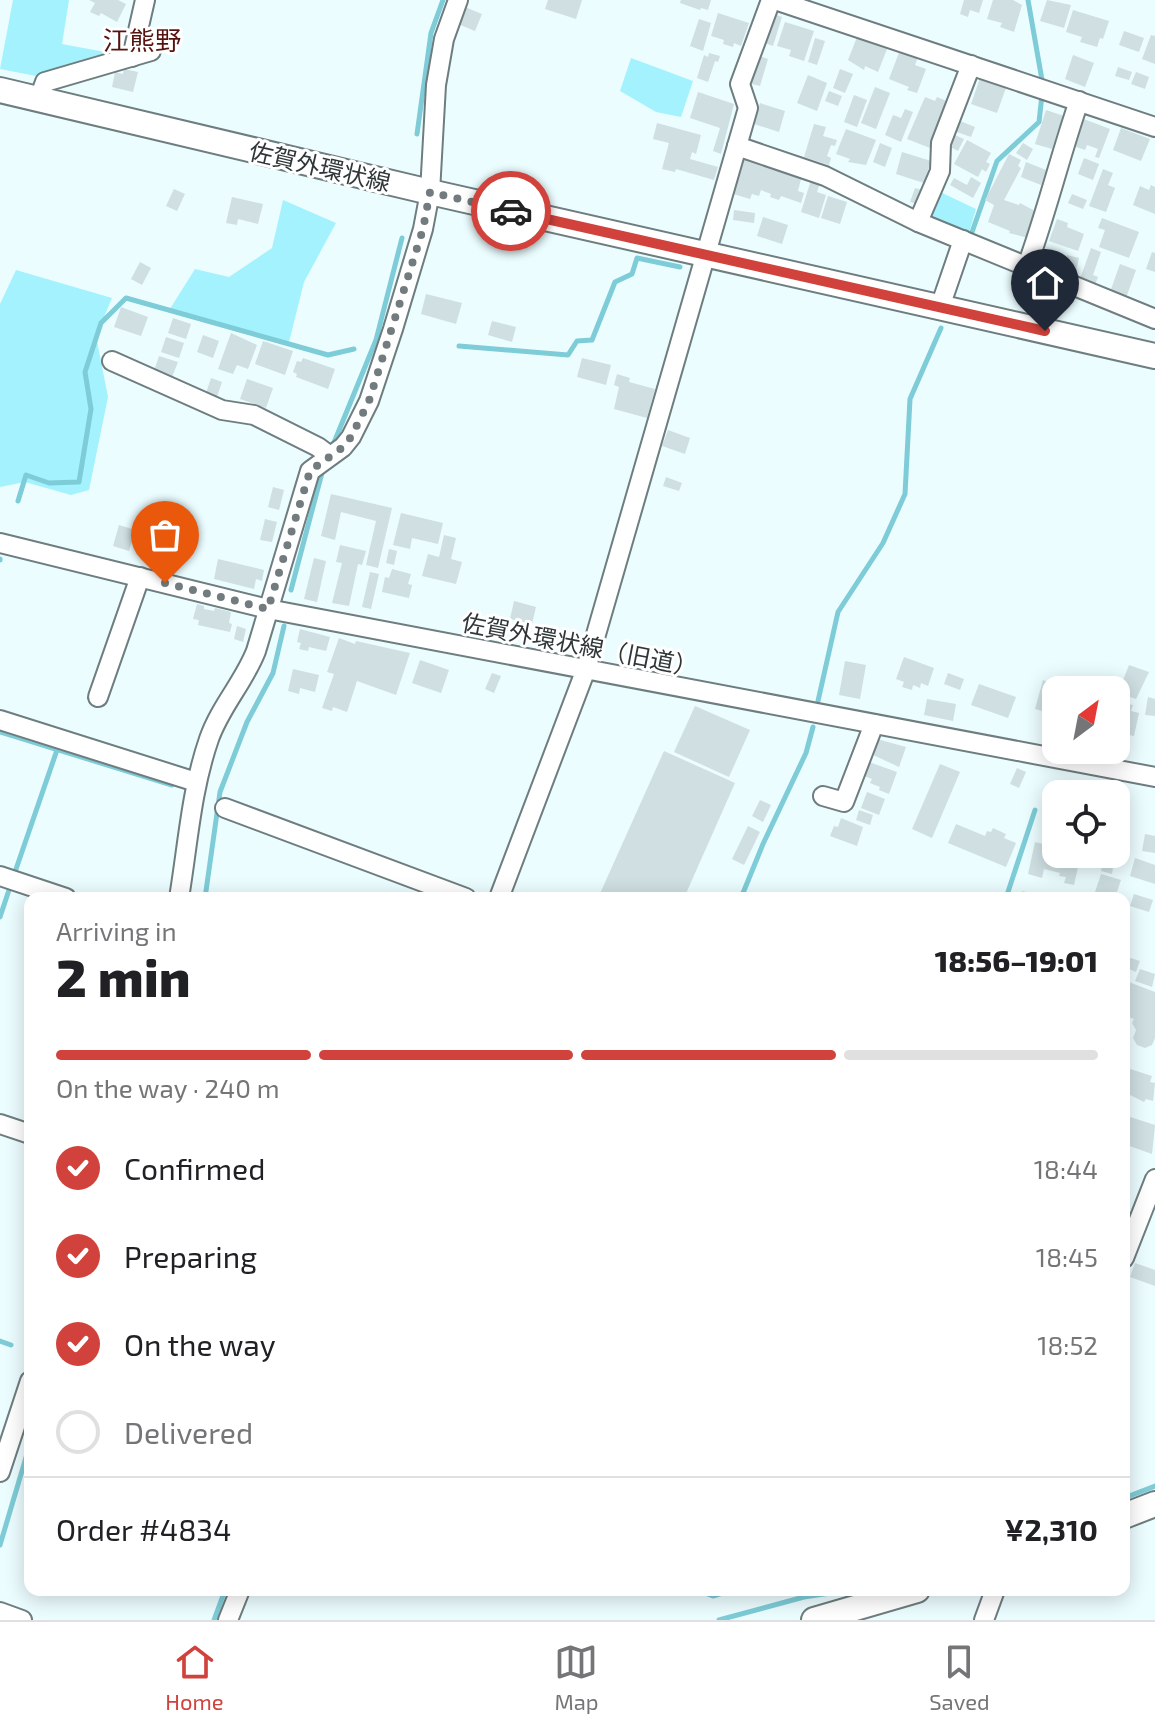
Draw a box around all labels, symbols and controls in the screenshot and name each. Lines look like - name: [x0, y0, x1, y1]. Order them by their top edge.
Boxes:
- district label: 江熊野: [103, 24, 181, 55]
- street label: 佐賀外環状線: [247, 136, 393, 196]
- courier: [471, 171, 551, 251]
- icon: car: [489, 189, 533, 233]
- pin: [1011, 249, 1079, 331]
- icon: home: [1023, 261, 1067, 305]
- pin: [131, 501, 199, 583]
- icon: bag: [143, 513, 187, 557]
- street label: 佐賀外環状線（旧道）: [459, 607, 701, 681]
- north arrow: [1042, 676, 1130, 764]
- map controls: [1042, 676, 1130, 868]
- button: locate: [1042, 780, 1130, 868]
- text: Arriving in: [56, 915, 177, 946]
- text: 18:56–19:01: [935, 942, 1098, 978]
- text: 2 min: [56, 945, 191, 1007]
- text: On the way · 240 m: [56, 1072, 279, 1103]
- icon: check: [56, 1146, 100, 1190]
- text: Confirmed: [124, 1150, 265, 1186]
- text: 18:44: [1034, 1153, 1098, 1184]
- icon: check: [56, 1234, 100, 1278]
- text: Preparing: [124, 1238, 257, 1274]
- text: 18:45: [1036, 1241, 1098, 1272]
- icon: check: [56, 1322, 100, 1366]
- text: On the way: [124, 1326, 276, 1362]
- text: 18:52: [1037, 1329, 1098, 1360]
- text: Delivered: [124, 1414, 253, 1450]
- text: Order #4834: [56, 1511, 232, 1547]
- text: ¥2,310: [1004, 1511, 1098, 1547]
- tab: Home: [165, 1640, 224, 1714]
- tab: Map: [554, 1640, 599, 1714]
- tab: Saved: [929, 1640, 990, 1714]

